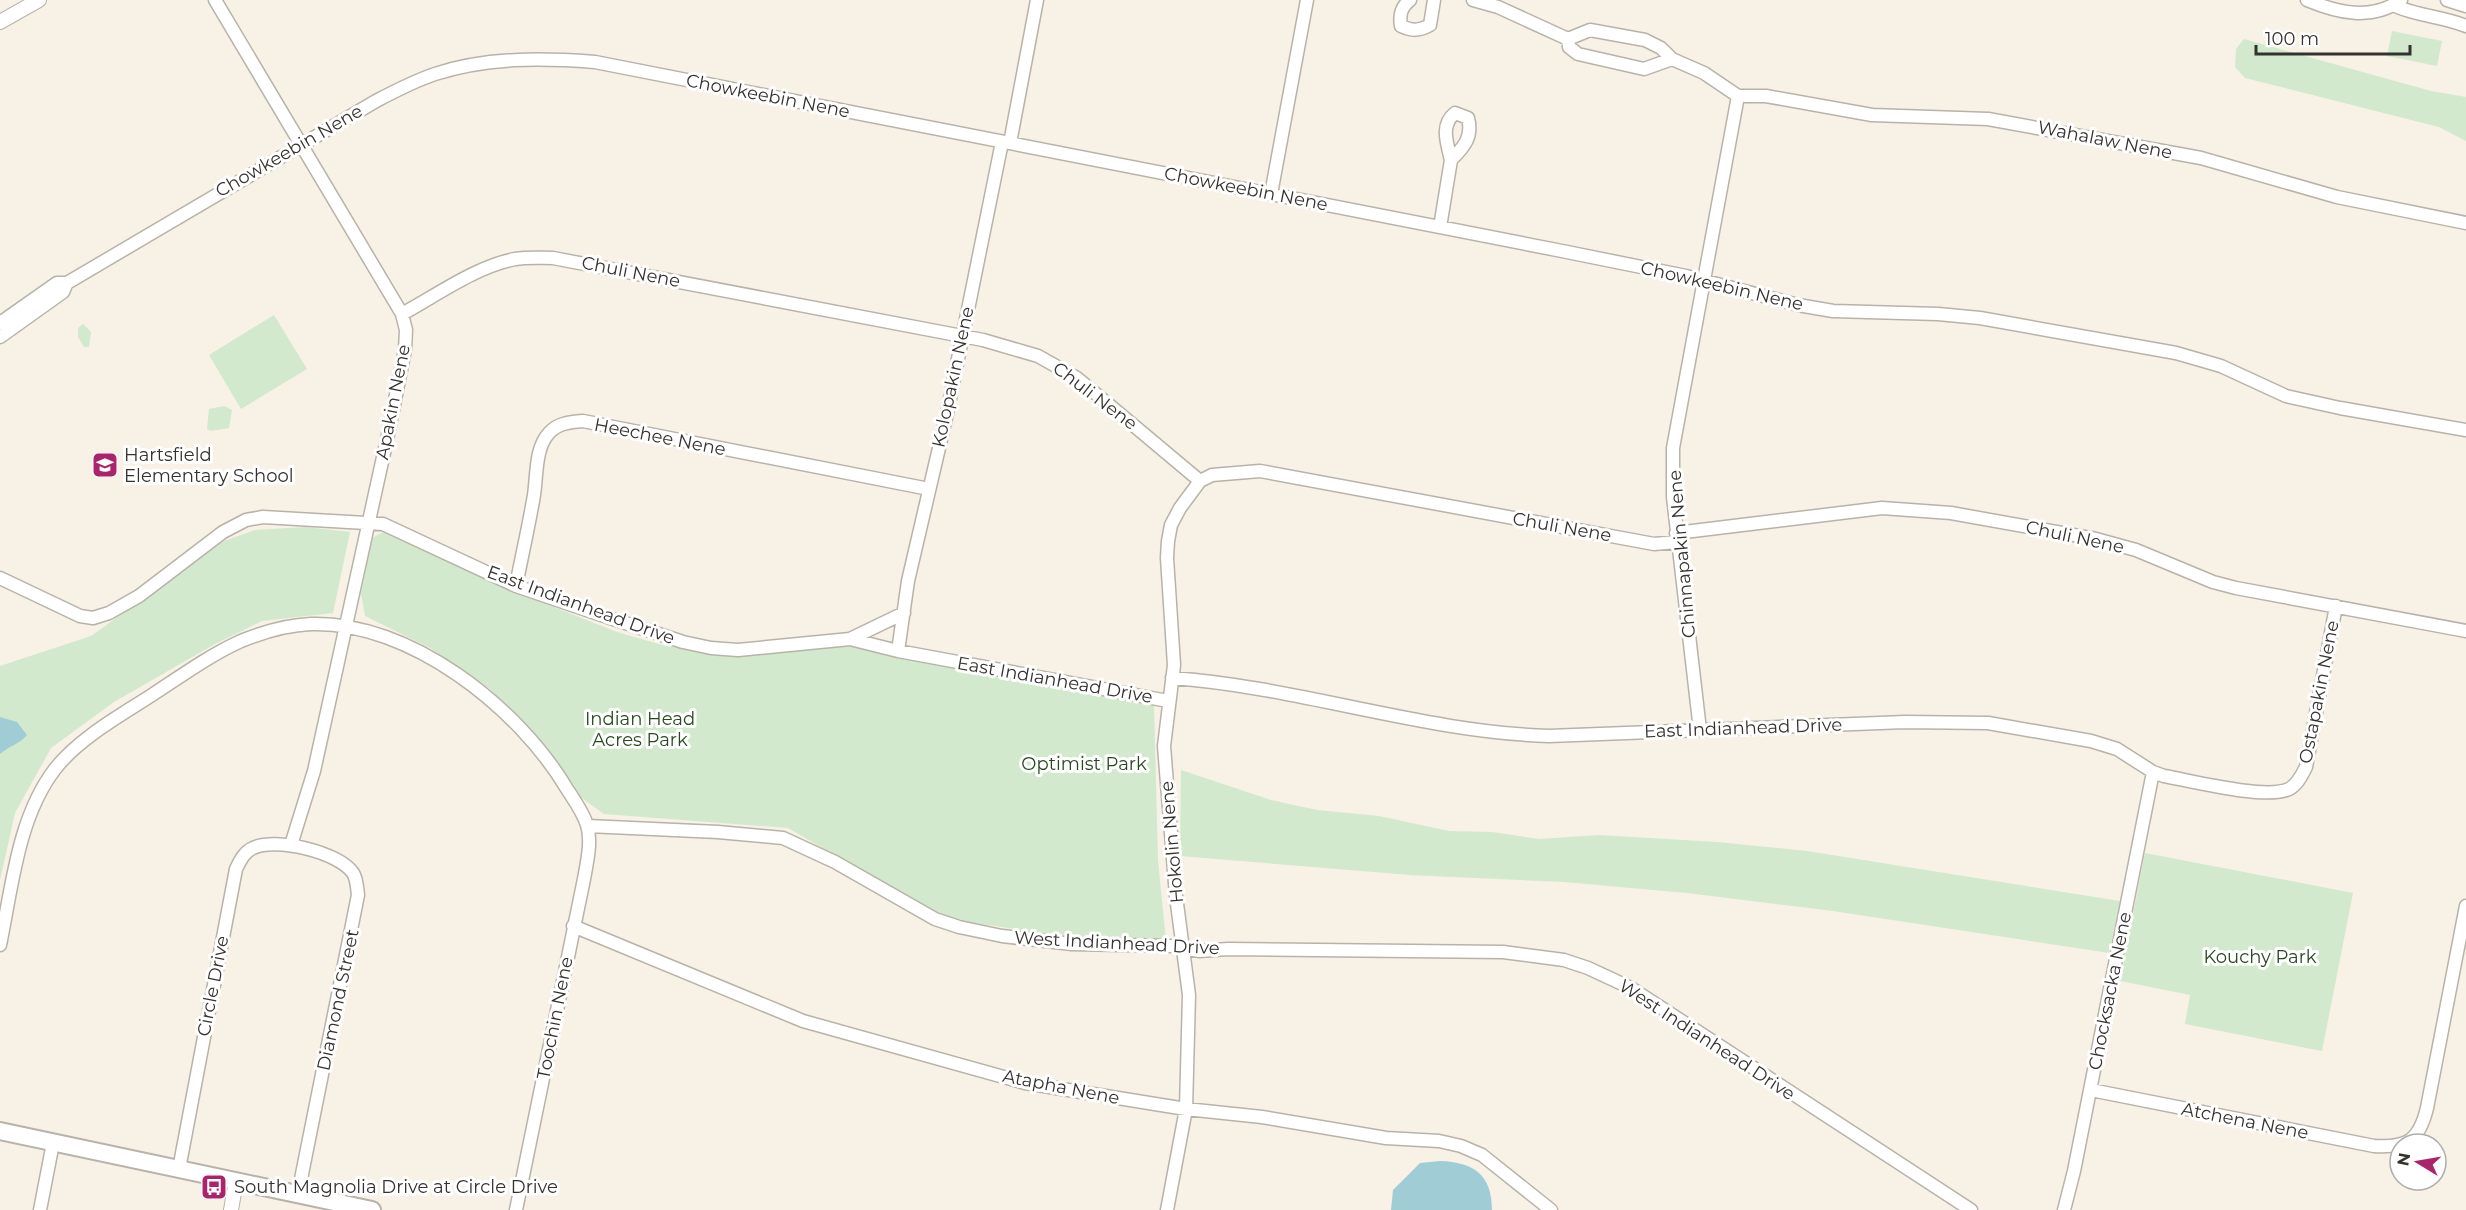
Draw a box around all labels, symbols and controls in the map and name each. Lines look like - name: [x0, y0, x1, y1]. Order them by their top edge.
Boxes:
- scale bar: [2256, 18, 2410, 56]
- text: 100 m: [2265, 28, 2319, 50]
- street label: Chowkeebin Nene: [684, 69, 852, 123]
- street label: Chowkeebin Nene: [211, 100, 367, 202]
- street label: Wahalaw Nene: [2036, 116, 2174, 164]
- street label: Chowkeebin Nene: [1162, 162, 1330, 216]
- street label: Chuli Nene: [580, 252, 682, 292]
- street label: Chowkeebin Nene: [1638, 257, 1806, 315]
- street label: Kolopakin Nene: [927, 304, 979, 450]
- street label: Apakin Nene: [371, 343, 415, 461]
- street label: Chuli Nene: [1048, 357, 1142, 435]
- street label: Heechee Nene: [592, 413, 728, 461]
- place label: Hartsfield Elementary School: [124, 444, 294, 487]
- school or university icon: Hartsfield Elementary School: [90, 450, 120, 480]
- street label: Chinnapakin Nene: [1664, 469, 1700, 639]
- street label: Chuli Nene: [1511, 507, 1613, 547]
- street label: Chuli Nene: [2024, 516, 2126, 558]
- street label: East Indianhead Drive: [484, 561, 678, 649]
- street label: Ostapakin Nene: [2294, 618, 2344, 765]
- street label: East Indianhead Drive: [955, 652, 1155, 708]
- park label: Indian Head Acres Park: [585, 708, 695, 751]
- street label: East Indianhead Drive: [1644, 714, 1843, 742]
- park label: Optimist Park: [1021, 753, 1147, 775]
- street label: Hokolin Nene: [1156, 780, 1188, 904]
- street label: Chocksacka Nene: [2084, 910, 2136, 1072]
- street label: Diamond Street: [312, 927, 364, 1073]
- street label: West Indianhead Drive: [1014, 927, 1220, 959]
- street label: Circle Drive: [192, 934, 234, 1038]
- park label: Kouchy Park: [2203, 946, 2317, 968]
- street label: Toochin Nene: [532, 955, 578, 1081]
- street label: West Indianhead Drive: [1615, 975, 1799, 1105]
- street label: Atapha Nene: [1001, 1065, 1121, 1109]
- street label: Atchena Nene: [2180, 1098, 2310, 1144]
- north arrow: [2388, 1132, 2448, 1192]
- text: N: [2393, 1151, 2414, 1167]
- bus stop icon: South Magnolia Drive at Circle Drive: [199, 1172, 229, 1202]
- place label: South Magnolia Drive at Circle Drive: [234, 1176, 558, 1198]

